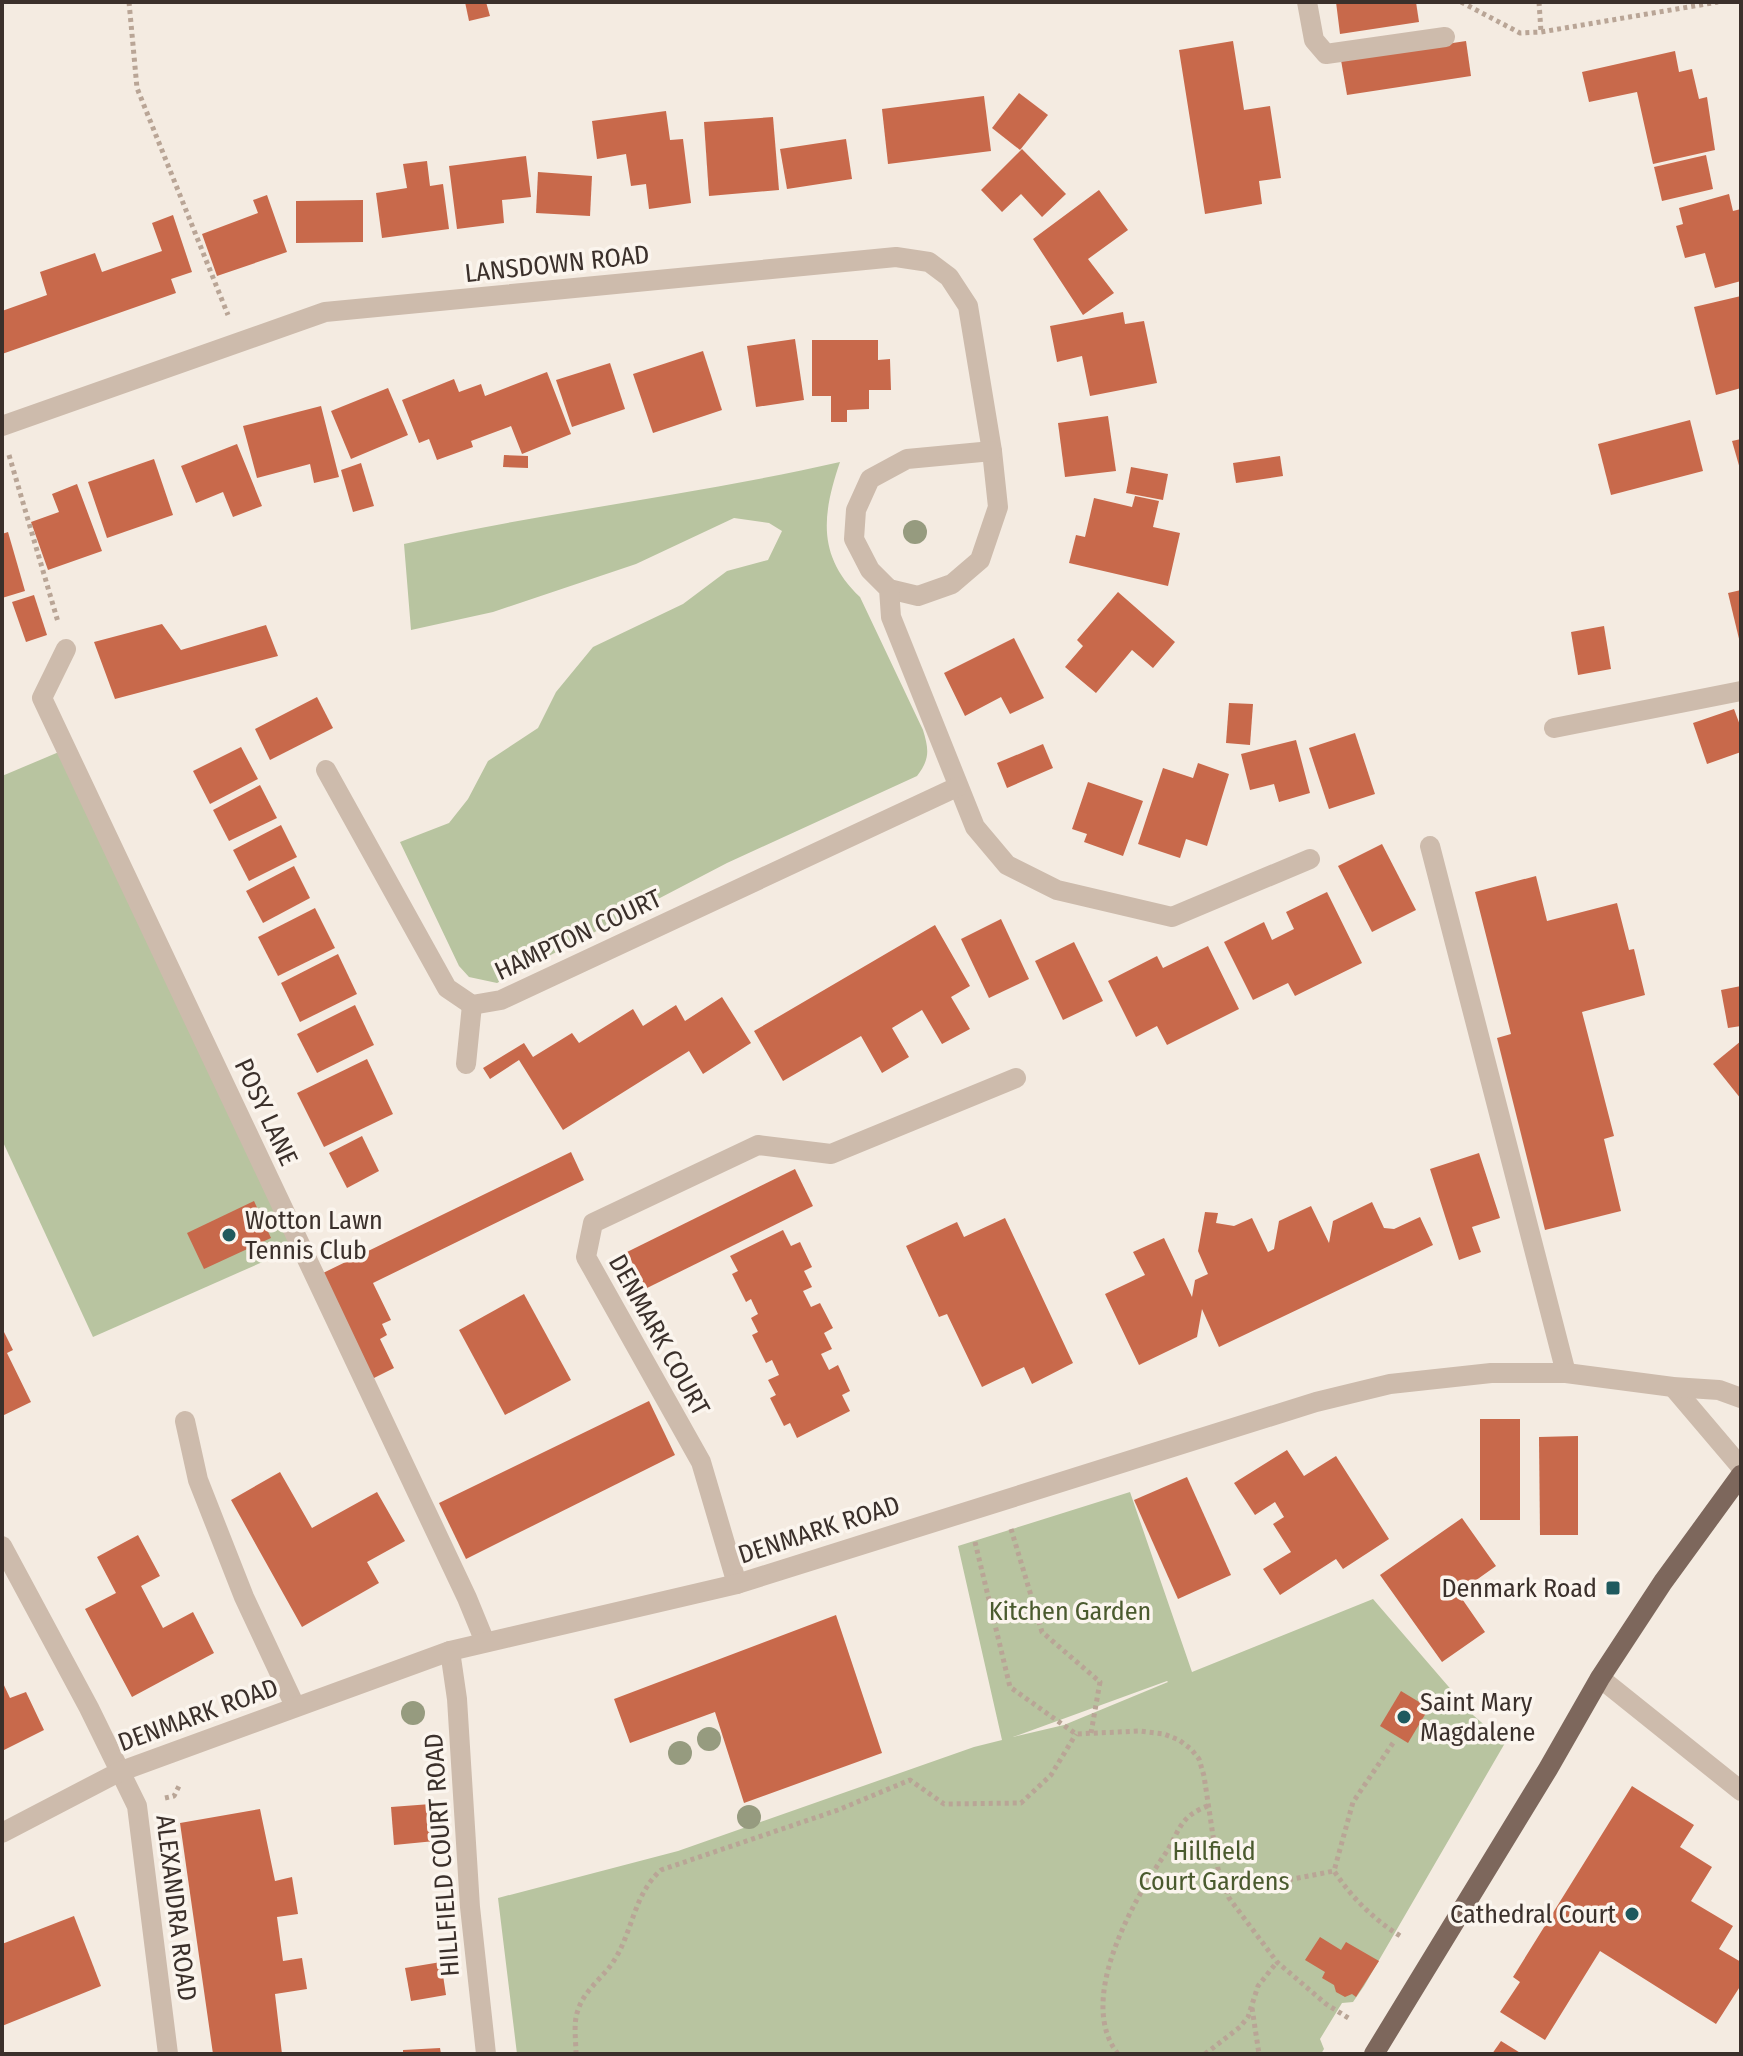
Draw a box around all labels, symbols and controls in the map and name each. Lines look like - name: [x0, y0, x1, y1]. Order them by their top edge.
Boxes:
- street label: LANSDOWN ROAD: [463, 239, 651, 289]
- street label: HAMPTON COURT: [490, 883, 666, 987]
- street label: POSY LANE: [228, 1054, 304, 1170]
- place label: Wotton Lawn Tennis Club: [245, 1205, 383, 1266]
- marker: Wotton Lawn Tennis Club: [220, 1226, 238, 1244]
- street label: DENMARK COURT: [602, 1249, 716, 1421]
- street label: DENMARK ROAD: [734, 1489, 904, 1571]
- place label: Denmark Road: [1441, 1573, 1597, 1604]
- marker: Denmark Road: [1604, 1579, 1622, 1597]
- park label: Kitchen Garden: [989, 1596, 1151, 1627]
- street label: DENMARK ROAD: [114, 1672, 282, 1758]
- place label: Saint Mary Magdalene: [1420, 1687, 1535, 1748]
- marker: Saint Mary Magdalene: [1395, 1708, 1413, 1726]
- street label: HILLFIELD COURT ROAD: [418, 1732, 466, 1978]
- street label: ALEXANDRA ROAD: [149, 1813, 203, 2003]
- park label: Hillfield Court Gardens: [1138, 1836, 1290, 1897]
- place label: Cathedral Court: [1450, 1899, 1616, 1930]
- marker: Cathedral Court: [1623, 1905, 1641, 1923]

